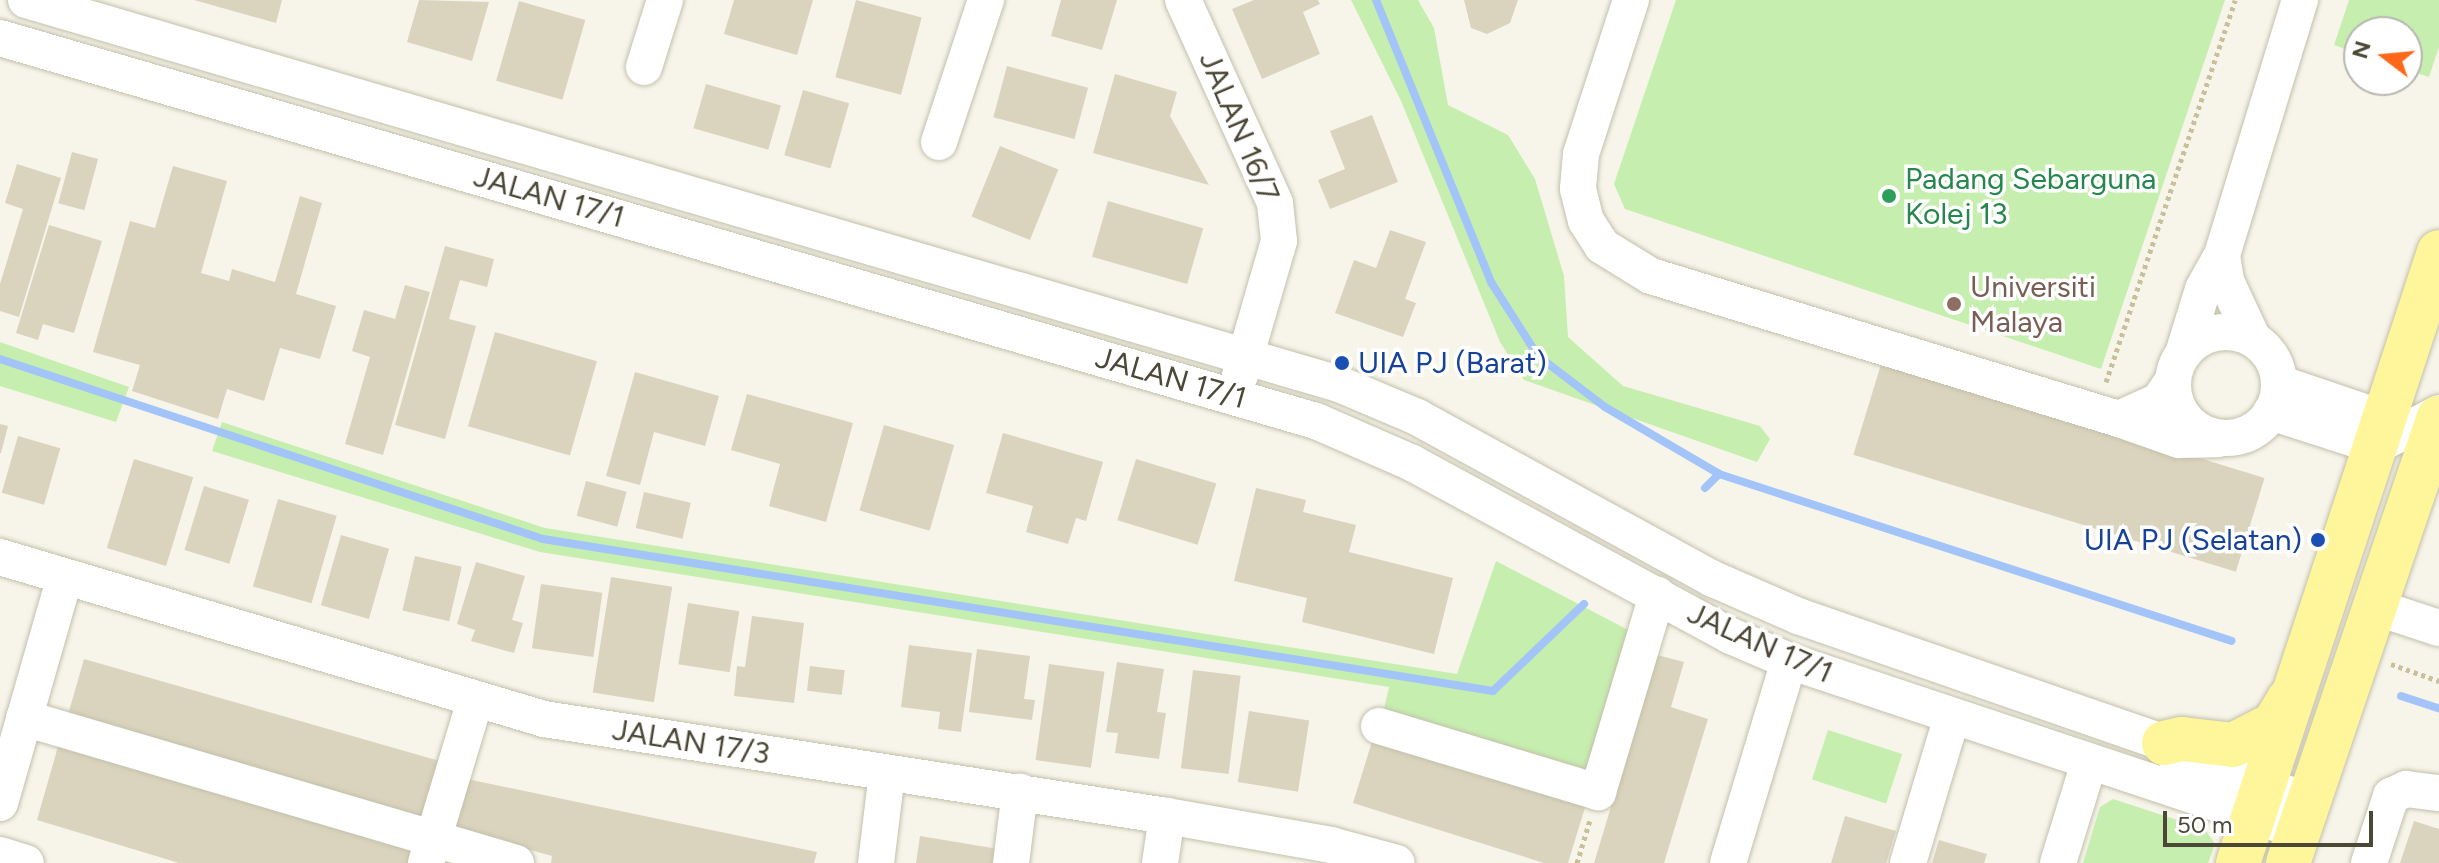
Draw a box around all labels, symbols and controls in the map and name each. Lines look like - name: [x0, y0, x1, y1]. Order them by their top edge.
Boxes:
- north arrow: [2343, 16, 2423, 96]
- text: N: [2346, 38, 2377, 62]
- street label: JALAN 16/7: [1191, 47, 1287, 207]
- street label: JALAN 17/1: [470, 158, 628, 236]
- place label: Padang Sebarguna Kolej 13: [1905, 161, 2156, 232]
- marker: Padang Sebarguna Kolej 13: [1880, 187, 1898, 205]
- place label: Universiti Malaya: [1970, 269, 2096, 340]
- marker: Universiti Malaya: [1945, 295, 1963, 313]
- street label: JALAN 17/1: [1092, 339, 1250, 417]
- place label: UIA PJ (Barat): [1358, 345, 1547, 381]
- marker: UIA PJ (Barat): [1333, 354, 1351, 372]
- place label: UIA PJ (Selatan): [2084, 522, 2302, 558]
- marker: UIA PJ (Selatan): [2309, 531, 2327, 549]
- street label: JALAN 17/1: [1682, 595, 1838, 691]
- street label: JALAN 17/3: [610, 712, 772, 772]
- scale bar: [2167, 795, 2377, 845]
- text: 50 m: [2177, 810, 2233, 839]

